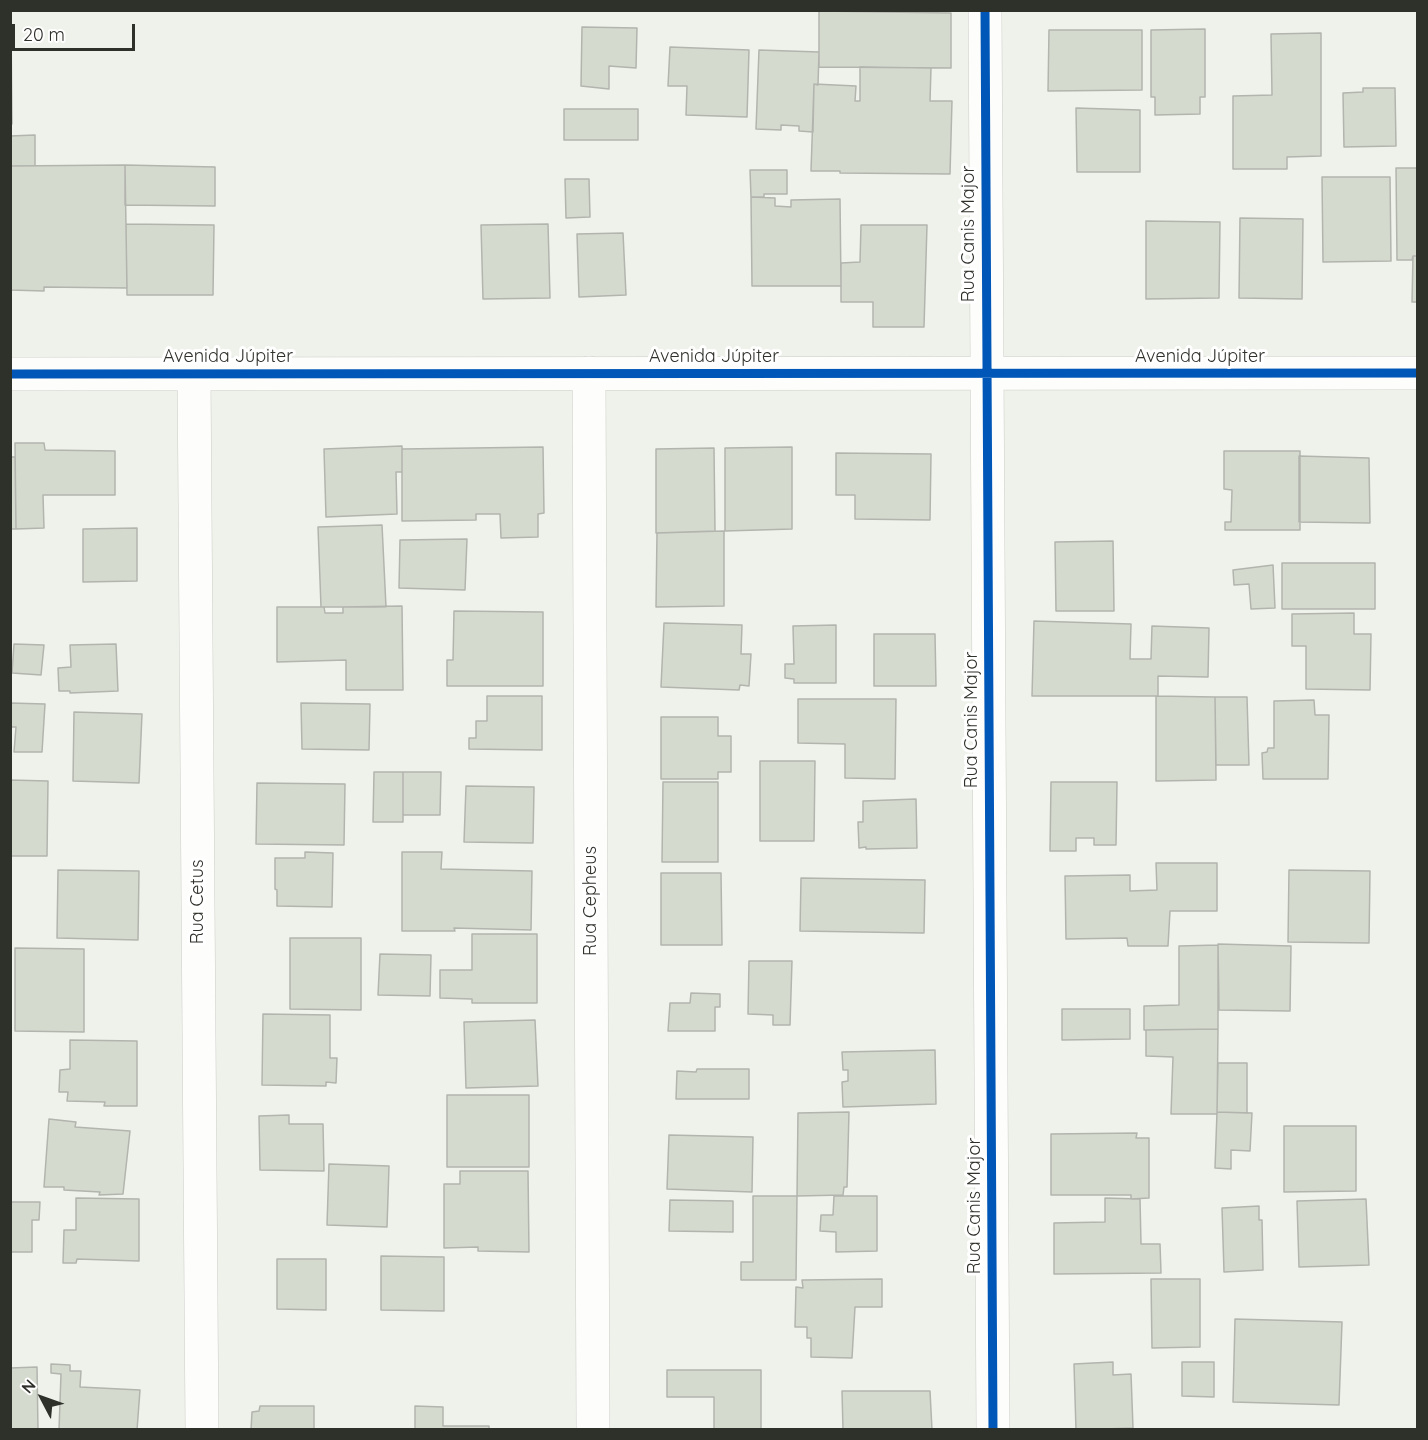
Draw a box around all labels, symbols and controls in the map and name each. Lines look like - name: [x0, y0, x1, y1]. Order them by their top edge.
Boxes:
- scale bar: [15, 12, 138, 50]
- text: 20 m: [23, 23, 65, 46]
- street label: Rua Canis Major: [958, 166, 980, 302]
- street label: Avenida Júpiter: [163, 346, 293, 368]
- street label: Avenida Júpiter: [649, 346, 779, 368]
- street label: Avenida Júpiter: [1135, 346, 1265, 368]
- street label: Rua Canis Major: [961, 652, 983, 788]
- street label: Rua Cepheus: [580, 846, 602, 956]
- street label: Rua Cetus: [187, 860, 209, 944]
- street label: Rua Canis Major: [964, 1138, 986, 1274]
- north arrow: [12, 1368, 72, 1428]
- text: N: [17, 1375, 40, 1397]

